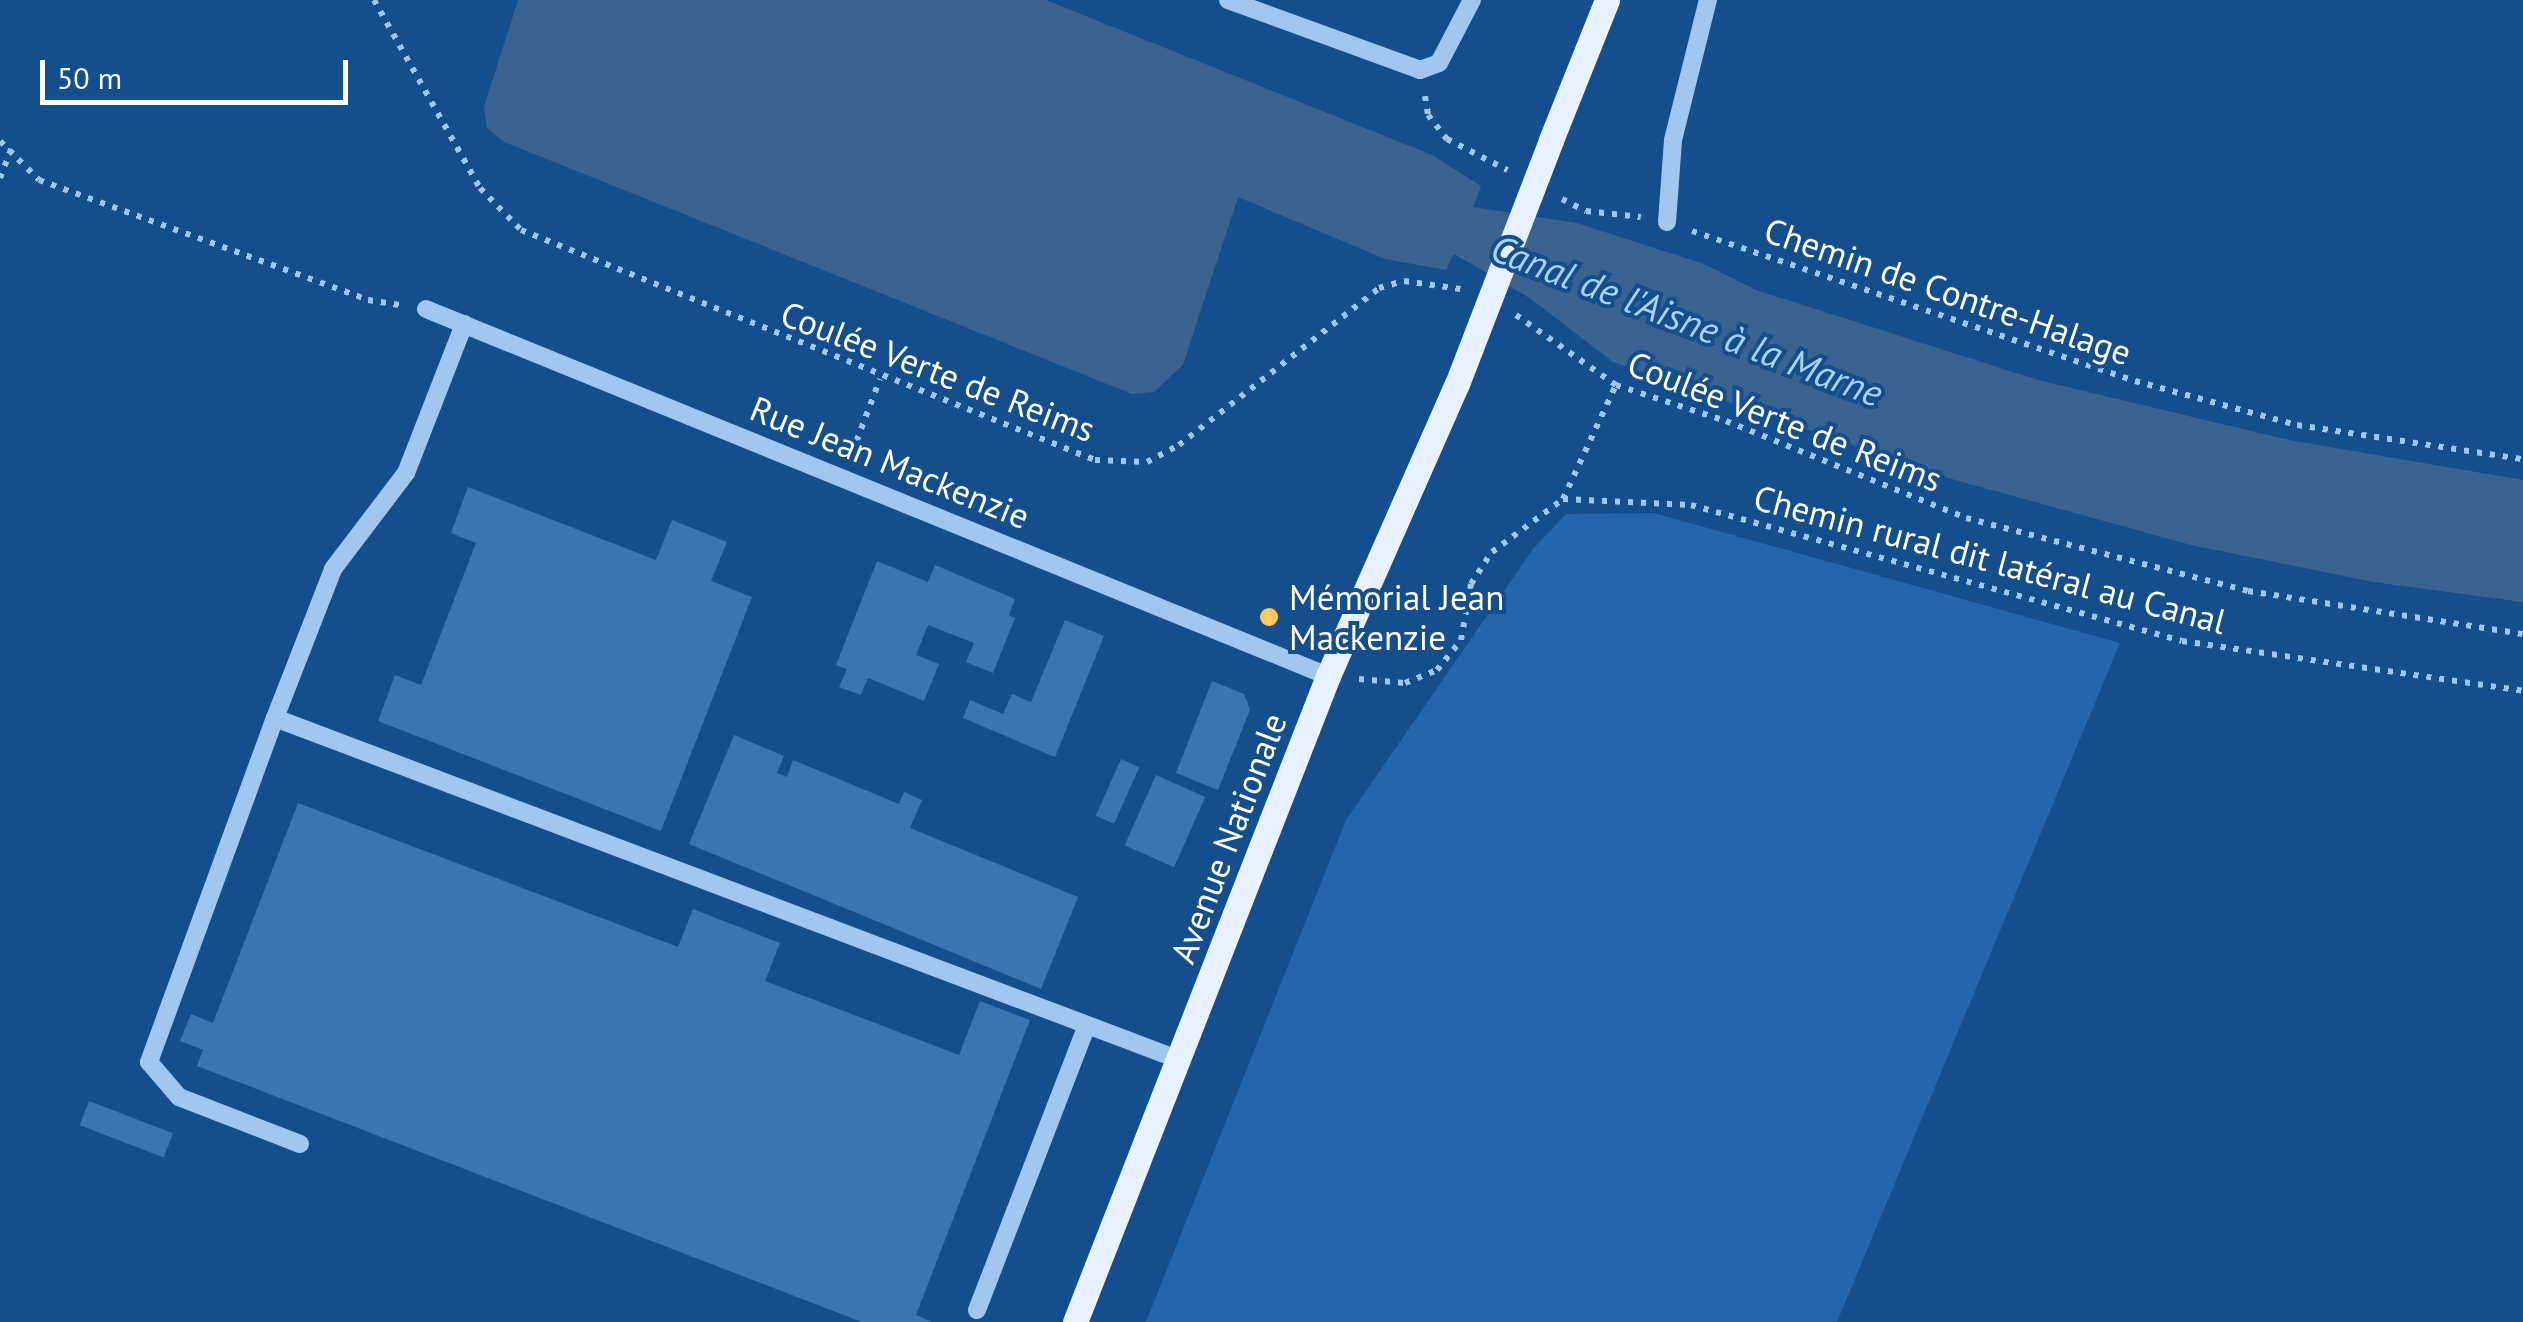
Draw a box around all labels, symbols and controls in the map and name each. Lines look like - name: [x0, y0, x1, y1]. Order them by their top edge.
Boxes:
- scale bar: [45, 40, 352, 102]
- text: 50 m: [57, 58, 122, 97]
- street label: Chemin de Contre-Halage: [1759, 208, 2137, 374]
- water label: Canal de l'Aisne à la Marne: [1485, 224, 1889, 416]
- street label: Coulée Verte de Reims: [775, 292, 1101, 450]
- street label: Coulée Verte de Reims: [1622, 342, 1948, 500]
- street label: Rue Jean Mackenzie: [744, 387, 1036, 537]
- street label: Chemin rural dit latéral au Canal: [1749, 476, 2231, 642]
- place label: Mémorial Jean Mackenzie: [1289, 576, 1504, 658]
- marker: Mémorial Jean Mackenzie: [1258, 606, 1280, 628]
- street label: Avenue Nationale: [1161, 707, 1295, 969]

